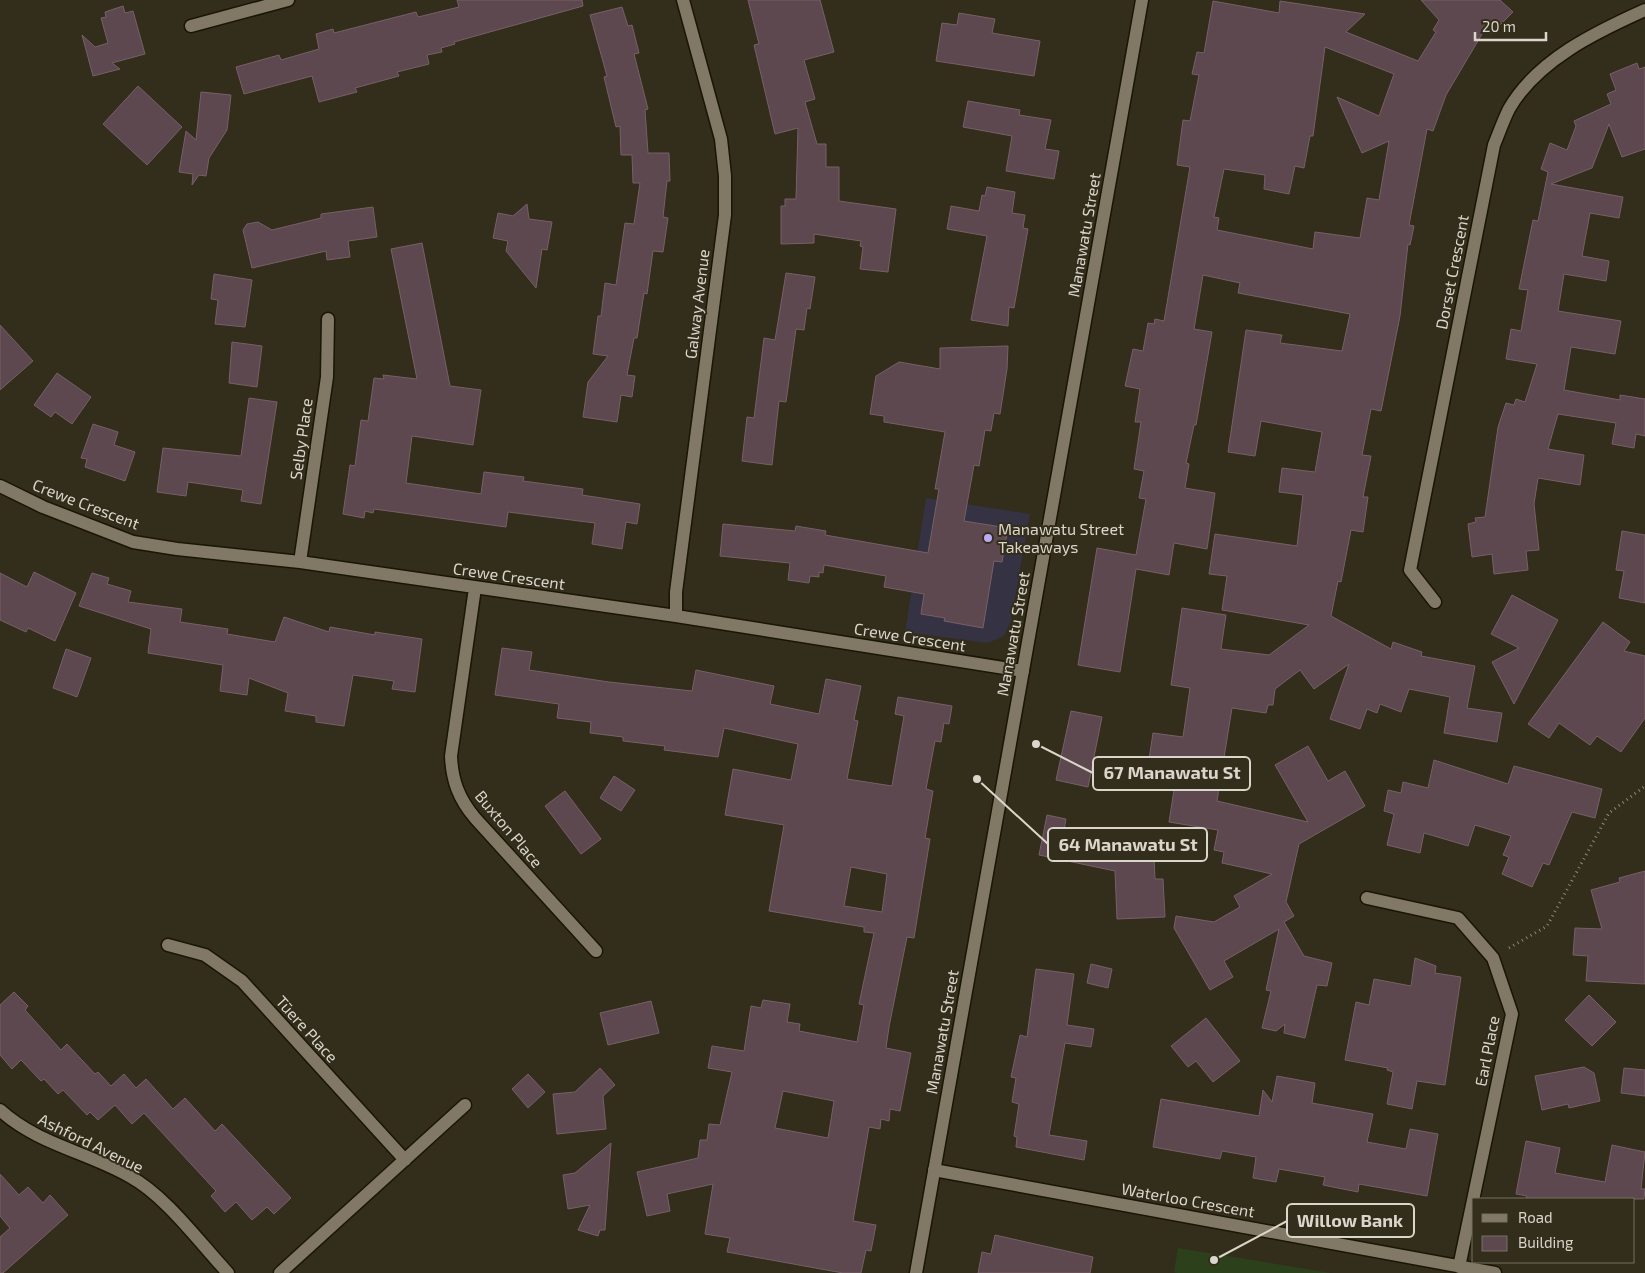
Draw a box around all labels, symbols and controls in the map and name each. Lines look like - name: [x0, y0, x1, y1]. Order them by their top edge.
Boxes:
- scale bar: [1475, 10, 1546, 42]
- text: 20 m: [1482, 17, 1516, 35]
- street label: Manawatu Street: [1063, 171, 1104, 299]
- street label: Dorset Crescent: [1431, 213, 1472, 331]
- street label: Galway Avenue: [680, 248, 713, 360]
- street label: Selby Place: [285, 397, 316, 481]
- street label: Crewe Crescent: [30, 474, 142, 533]
- place label: Manawatu Street Takeaways: [998, 519, 1124, 556]
- marker: Manawatu Street Takeaways: [982, 532, 994, 544]
- street label: Crewe Crescent: [452, 558, 566, 593]
- street label: Manawatu Street: [992, 570, 1033, 698]
- street label: Crewe Crescent: [853, 618, 967, 655]
- callout: 67 Manawatu St: [1093, 757, 1250, 790]
- text: 67 Manawatu St: [1103, 761, 1241, 783]
- street label: Buxton Place: [472, 786, 547, 871]
- callout: 64 Manawatu St: [1048, 828, 1207, 861]
- text: 64 Manawatu St: [1058, 833, 1198, 855]
- street label: Manawatu Street: [921, 968, 962, 1096]
- street label: Tūere Place: [272, 991, 342, 1066]
- street label: Earl Place: [1470, 1014, 1503, 1088]
- street label: Ashford Avenue: [36, 1109, 147, 1176]
- street label: Waterloo Crescent: [1120, 1178, 1256, 1221]
- legend: [1472, 1198, 1635, 1263]
- callout: Willow Bank: [1287, 1204, 1414, 1237]
- text: Road: [1518, 1208, 1553, 1226]
- text: Willow Bank: [1297, 1209, 1403, 1231]
- text: Building: [1518, 1233, 1574, 1251]

